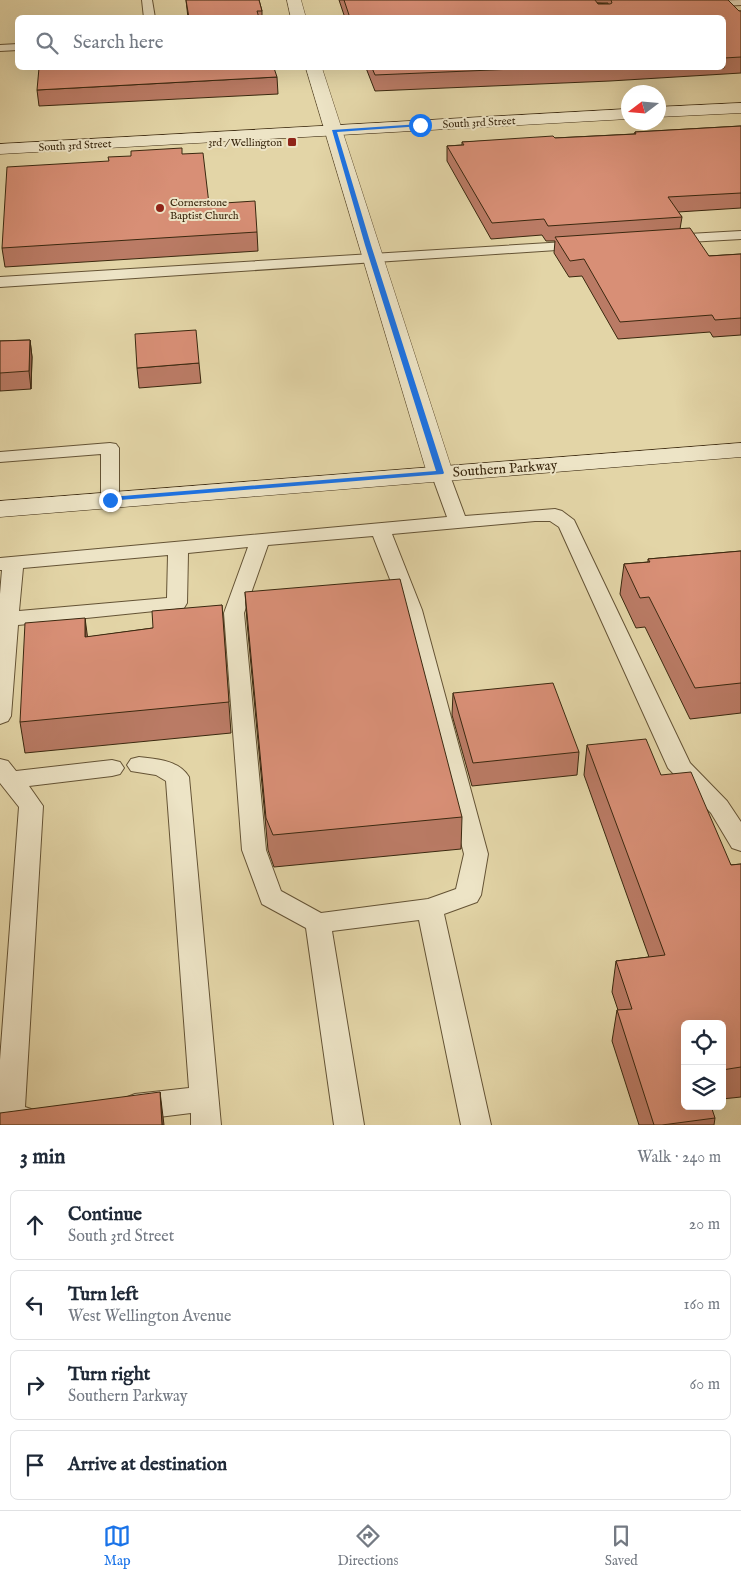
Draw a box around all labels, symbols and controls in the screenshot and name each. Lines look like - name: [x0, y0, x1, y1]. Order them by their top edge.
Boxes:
- search box: [15, 15, 726, 70]
- icon: search: [33, 29, 61, 57]
- text: Search here: [73, 31, 164, 55]
- north arrow: [621, 85, 666, 130]
- route start: [409, 114, 432, 137]
- street label: South 3rd Street: [442, 114, 516, 132]
- place label: 3rd / Wellington: [208, 136, 282, 150]
- marker: 3rd / Wellington: [286, 136, 298, 148]
- street label: South 3rd Street: [38, 137, 112, 155]
- place label: Cornerstone Baptist Church: [170, 196, 239, 223]
- marker: Cornerstone Baptist Church: [154, 202, 166, 214]
- street label: Southern Parkway: [452, 456, 558, 482]
- route end: [99, 489, 122, 512]
- map controls: [681, 1020, 726, 1110]
- button: locate: [681, 1020, 726, 1065]
- button: layers: [681, 1065, 726, 1110]
- text: 3 min: [20, 1144, 65, 1171]
- text: Walk · 240 m: [637, 1148, 721, 1168]
- text: Continue: [68, 1203, 142, 1227]
- icon: ahead: [21, 1211, 49, 1239]
- text: 20 m: [689, 1215, 720, 1235]
- text: South 3rd Street: [68, 1227, 174, 1247]
- text: Turn left: [68, 1283, 139, 1307]
- icon: left: [21, 1291, 49, 1319]
- text: 160 m: [684, 1295, 720, 1315]
- text: West Wellington Avenue: [68, 1307, 231, 1327]
- text: Turn right: [68, 1363, 150, 1387]
- icon: right: [21, 1371, 49, 1399]
- text: 60 m: [690, 1375, 720, 1395]
- text: Southern Parkway: [68, 1387, 188, 1407]
- icon: arrive: [21, 1451, 49, 1479]
- text: Arrive at destination: [68, 1453, 227, 1477]
- tab: Map: [103, 1522, 131, 1570]
- tab: Directions: [337, 1522, 398, 1570]
- tab: Saved: [605, 1522, 638, 1570]

